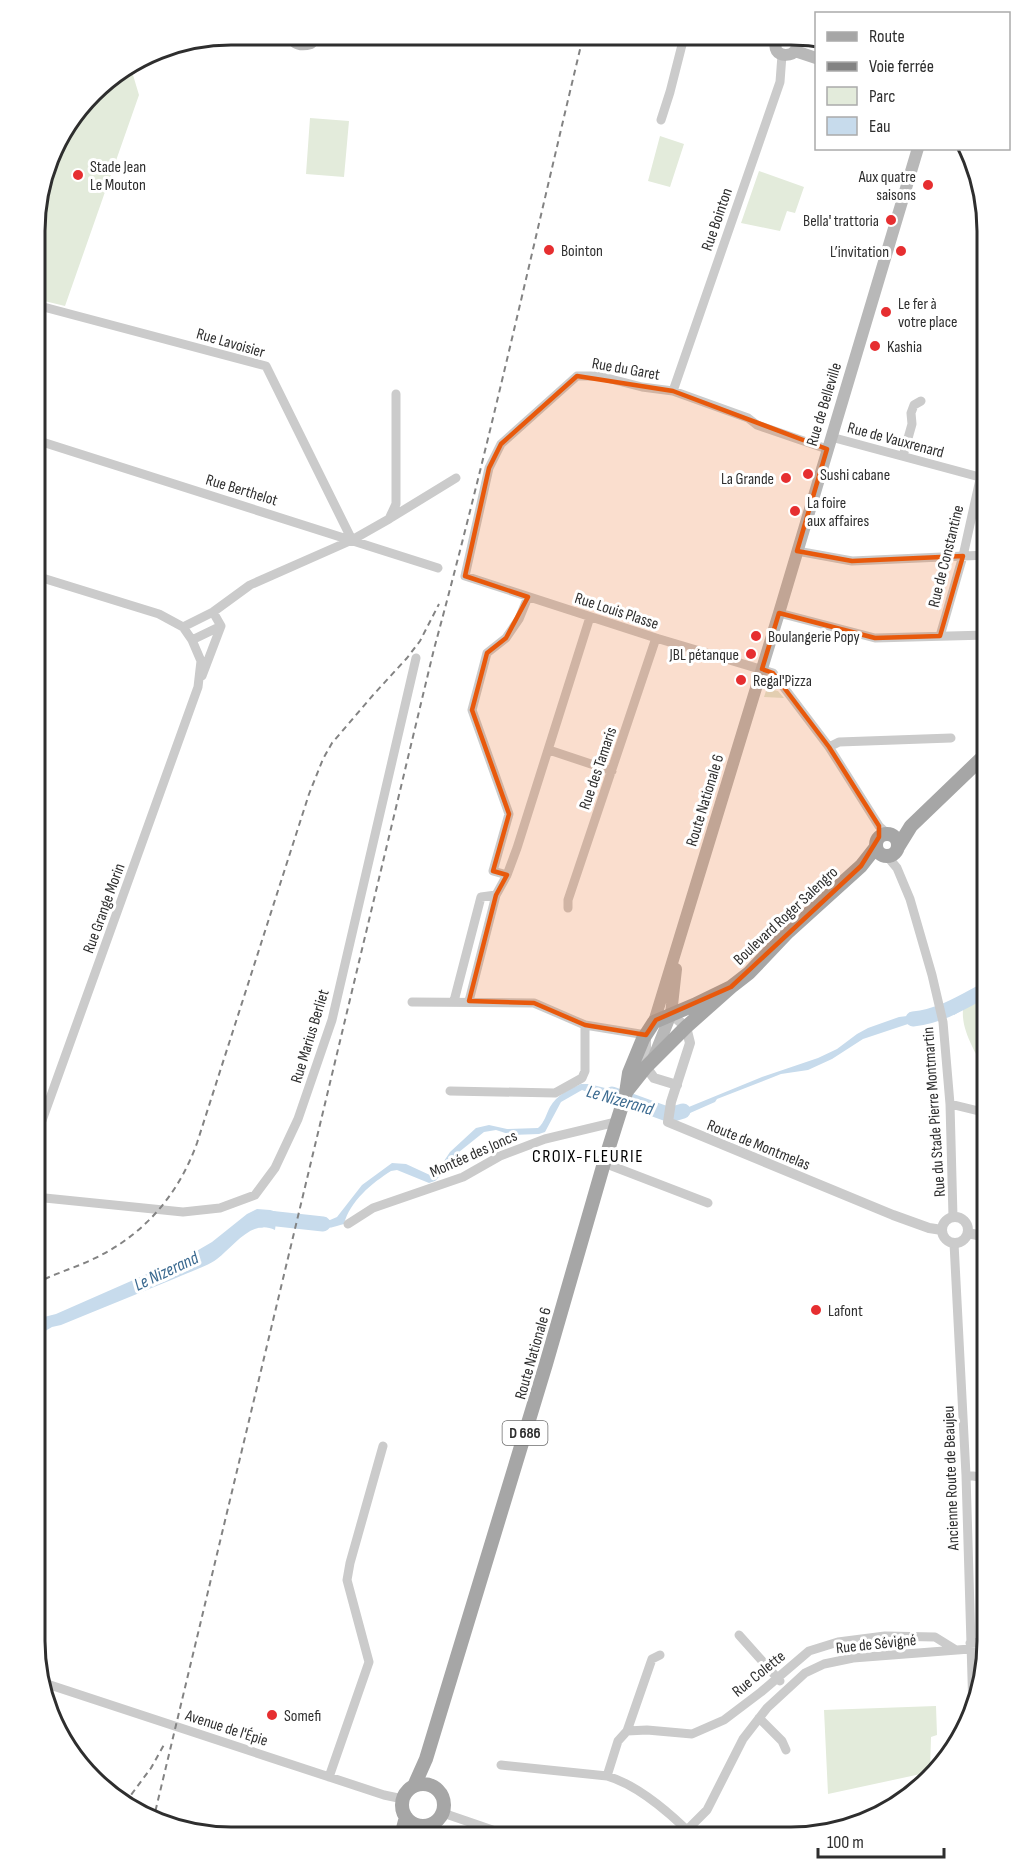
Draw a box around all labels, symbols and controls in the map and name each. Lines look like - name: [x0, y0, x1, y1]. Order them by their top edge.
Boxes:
- legend: [815, 12, 1010, 150]
- text: Route: [869, 26, 905, 47]
- text: Voie ferrée: [869, 56, 934, 77]
- text: Parc: [869, 86, 895, 107]
- text: Eau: [869, 116, 891, 137]
- place label: Stade Jean Le Mouton: [90, 158, 146, 195]
- marker: Stade Jean Le Mouton: [71, 168, 85, 182]
- place label: Aux quatre saisons: [858, 168, 916, 205]
- marker: Aux quatre saisons: [921, 178, 935, 192]
- street label: Rue Bointon: [698, 186, 737, 253]
- place label: Bella' trattoria: [803, 212, 879, 231]
- marker: Bella' trattoria: [884, 213, 898, 227]
- place label: Bointon: [561, 242, 603, 261]
- marker: Bointon: [542, 243, 556, 257]
- place label: L’invitation: [830, 243, 889, 262]
- marker: L’invitation: [894, 244, 908, 258]
- place label: Le fer à votre place: [898, 295, 957, 332]
- marker: Le fer à votre place: [879, 305, 893, 319]
- street label: Rue Lavoisier: [194, 325, 267, 362]
- place label: Kashia: [887, 338, 922, 357]
- marker: Kashia: [868, 339, 882, 353]
- street label: Rue du Garet: [590, 354, 661, 385]
- street label: Rue de Belleville: [803, 360, 846, 448]
- street label: Rue de Vauxrenard: [845, 418, 946, 462]
- place label: Sushi cabane: [820, 466, 890, 485]
- marker: Sushi cabane: [801, 467, 815, 481]
- place label: La Grande: [721, 470, 774, 489]
- street label: Rue Berthelot: [203, 471, 280, 510]
- marker: La Grande: [779, 471, 793, 485]
- place label: La foire aux affaires: [807, 494, 869, 531]
- street label: Rue de Constantine: [925, 503, 968, 609]
- marker: La foire aux affaires: [788, 504, 802, 518]
- street label: Rue Louis Plasse: [572, 589, 661, 634]
- place label: Boulangerie Popy: [768, 628, 860, 647]
- marker: Boulangerie Popy: [749, 629, 763, 643]
- place label: JBL pétanque: [669, 646, 739, 665]
- marker: JBL pétanque: [744, 647, 758, 661]
- place label: Regal'Pizza: [753, 672, 812, 691]
- marker: Regal'Pizza: [734, 673, 748, 687]
- street label: Rue des Tamaris: [575, 725, 621, 812]
- street label: Route Nationale 6: [682, 752, 728, 849]
- street label: Rue Grange Morin: [79, 861, 129, 956]
- street label: Boulevard Roger Salengro: [730, 863, 842, 969]
- street label: Rue Marius Berliet: [287, 987, 334, 1086]
- street label: Rue du Stade Pierre Montmartin: [919, 1026, 950, 1198]
- water label: Le Nizerand: [584, 1081, 656, 1120]
- street label: Route de Montmelas: [704, 1116, 813, 1175]
- street label: Montée des Joncs: [427, 1127, 520, 1182]
- district label: CROIX-FLEURIE: [532, 1146, 644, 1167]
- water label: Le Nizerand: [131, 1247, 202, 1295]
- place label: Lafont: [828, 1302, 863, 1321]
- marker: Lafont: [809, 1303, 823, 1317]
- street label: Route Nationale 6: [511, 1305, 556, 1402]
- street label: Ancienne Route de Beaujeu: [939, 1405, 964, 1552]
- road number: D 686: [502, 1421, 548, 1445]
- street label: Rue de Sévigné: [835, 1631, 917, 1658]
- street label: Rue Colette: [729, 1647, 789, 1701]
- street label: Avenue de l'Épie: [182, 1706, 270, 1751]
- place label: Somefi: [284, 1707, 321, 1726]
- marker: Somefi: [265, 1708, 279, 1722]
- scale bar: [818, 1821, 944, 1859]
- text: 100 m: [827, 1832, 864, 1853]

